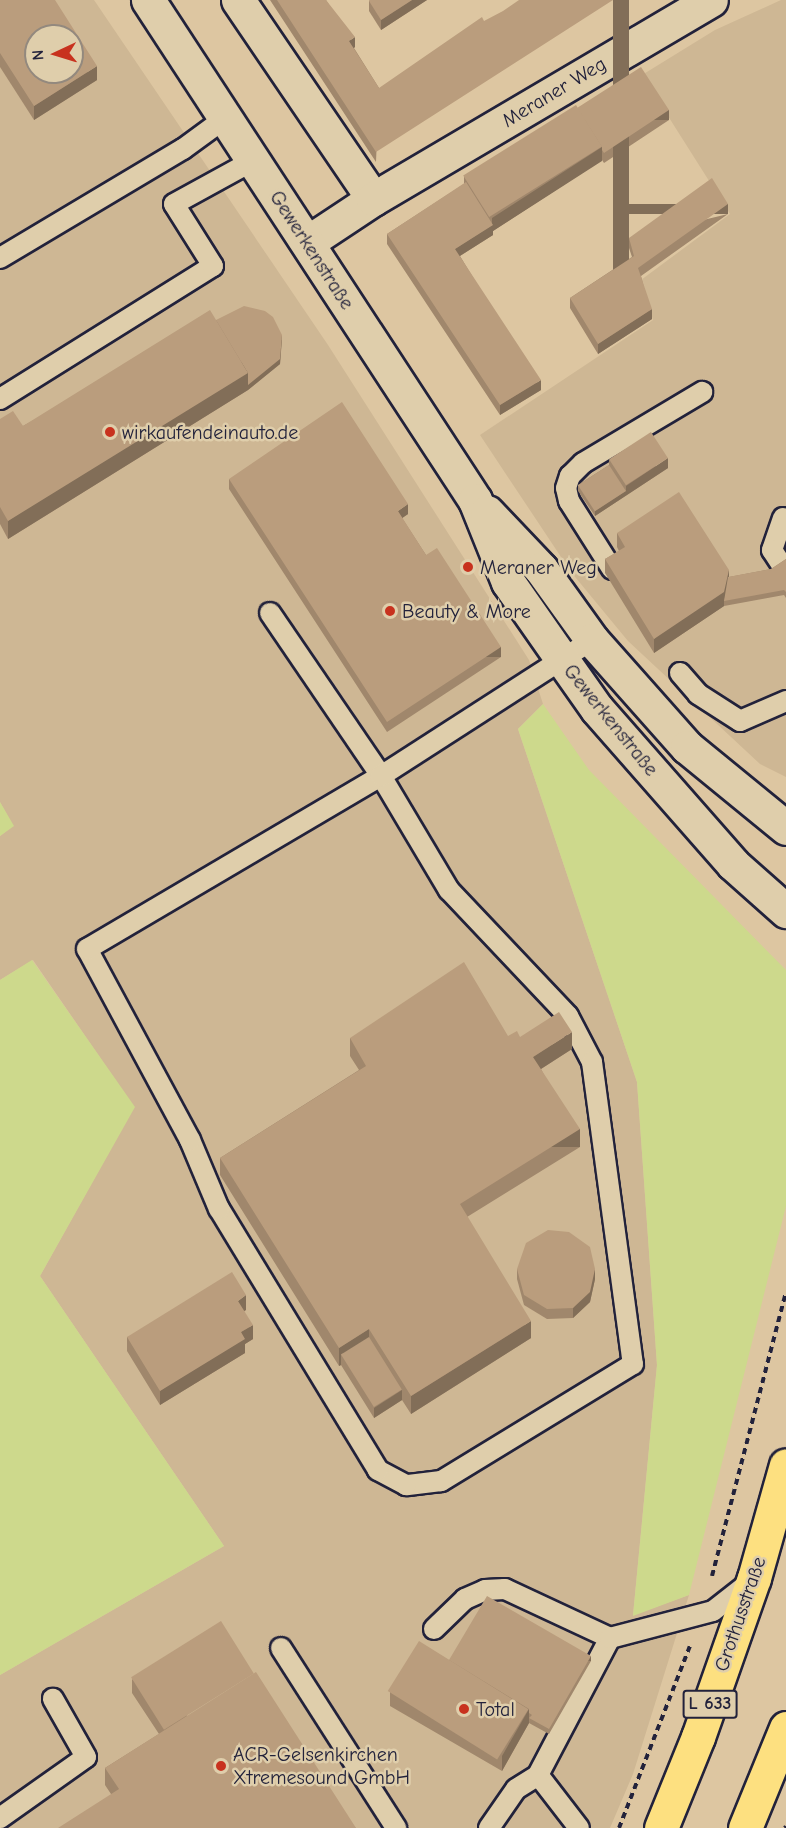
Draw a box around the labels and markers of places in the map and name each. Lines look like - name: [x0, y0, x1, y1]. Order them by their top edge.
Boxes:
- place label: wirkaufendeinauto.de: [122, 420, 298, 444]
- marker: wirkaufendeinauto.de: [103, 425, 117, 439]
- place label: Meraner Weg: [480, 555, 597, 579]
- marker: Meraner Weg: [461, 560, 475, 574]
- place label: Beauty & More: [402, 599, 531, 623]
- marker: Beauty & More: [383, 604, 397, 618]
- place label: Total: [476, 1697, 515, 1721]
- marker: Total: [457, 1702, 471, 1716]
- place label: ACR-Gelsenkirchen Xtremesound GmbH: [233, 1742, 410, 1789]
- marker: ACR-Gelsenkirchen Xtremesound GmbH: [214, 1759, 228, 1773]

